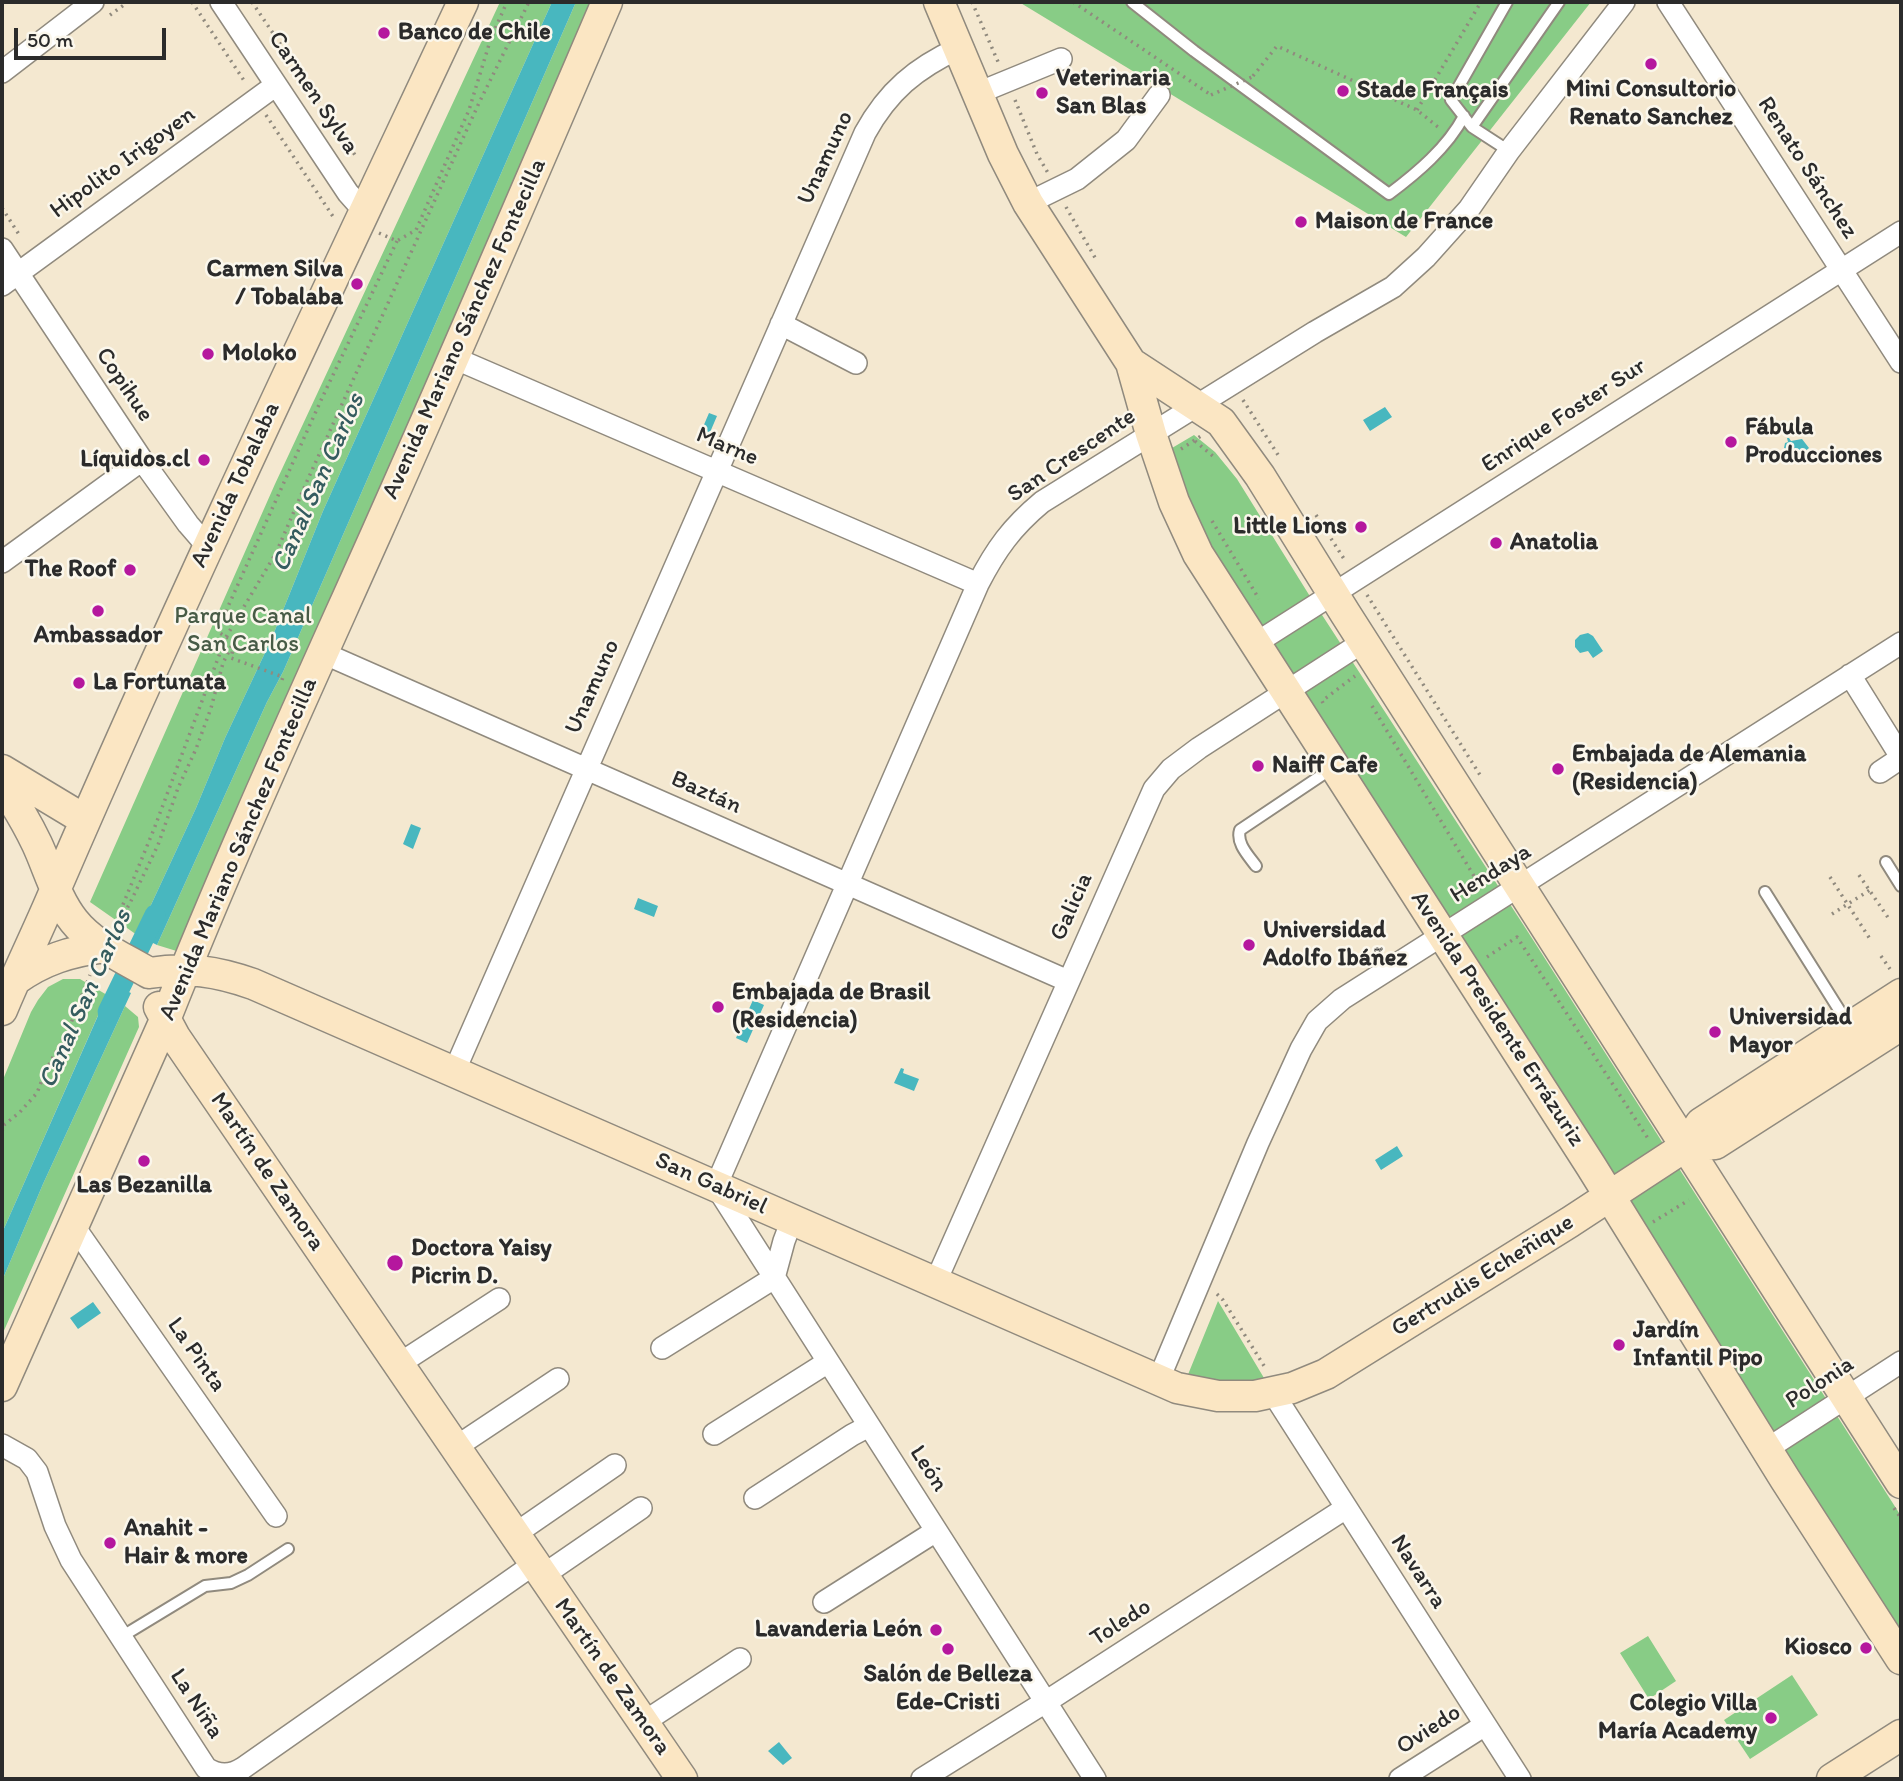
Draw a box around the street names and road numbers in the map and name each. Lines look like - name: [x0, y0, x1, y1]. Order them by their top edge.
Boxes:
- street label: Carmen Sylva: [261, 26, 365, 160]
- street label: Renato Sánchez: [1750, 92, 1864, 244]
- street label: Hipolito Irigoyen: [45, 101, 201, 225]
- street label: Unamuno: [792, 107, 860, 209]
- street label: Avenida Mariano Sánchez Fontecilla: [377, 154, 553, 504]
- street label: Copihue: [89, 342, 159, 428]
- street label: Enrique Foster Sur: [1476, 352, 1652, 480]
- street label: Avenida Tobalaba: [185, 398, 287, 572]
- street label: San Crescente: [1002, 403, 1142, 509]
- street label: Marne: [691, 421, 763, 473]
- street label: Unamuno: [559, 635, 627, 739]
- street label: Avenida Mariano Sánchez Fontecilla: [154, 673, 324, 1025]
- street label: Baztán: [666, 765, 746, 821]
- street label: Hendaya: [1445, 838, 1537, 910]
- street label: Galicia: [1044, 868, 1100, 946]
- street label: Avenida Presidente Errázuriz: [1404, 886, 1590, 1152]
- street label: Martín de Zamora: [203, 1087, 331, 1257]
- street label: San Gabriel: [650, 1146, 772, 1222]
- street label: Gertrudis Echeñique: [1387, 1208, 1579, 1344]
- street label: La Pinta: [160, 1312, 232, 1398]
- street label: Polonia: [1780, 1350, 1860, 1416]
- street label: León: [902, 1440, 954, 1498]
- street label: Navarra: [1383, 1530, 1453, 1614]
- street label: Martín de Zamora: [547, 1593, 677, 1761]
- street label: Toledo: [1085, 1593, 1157, 1653]
- street label: La Niña: [163, 1664, 229, 1744]
- street label: Oviedo: [1391, 1699, 1467, 1761]

